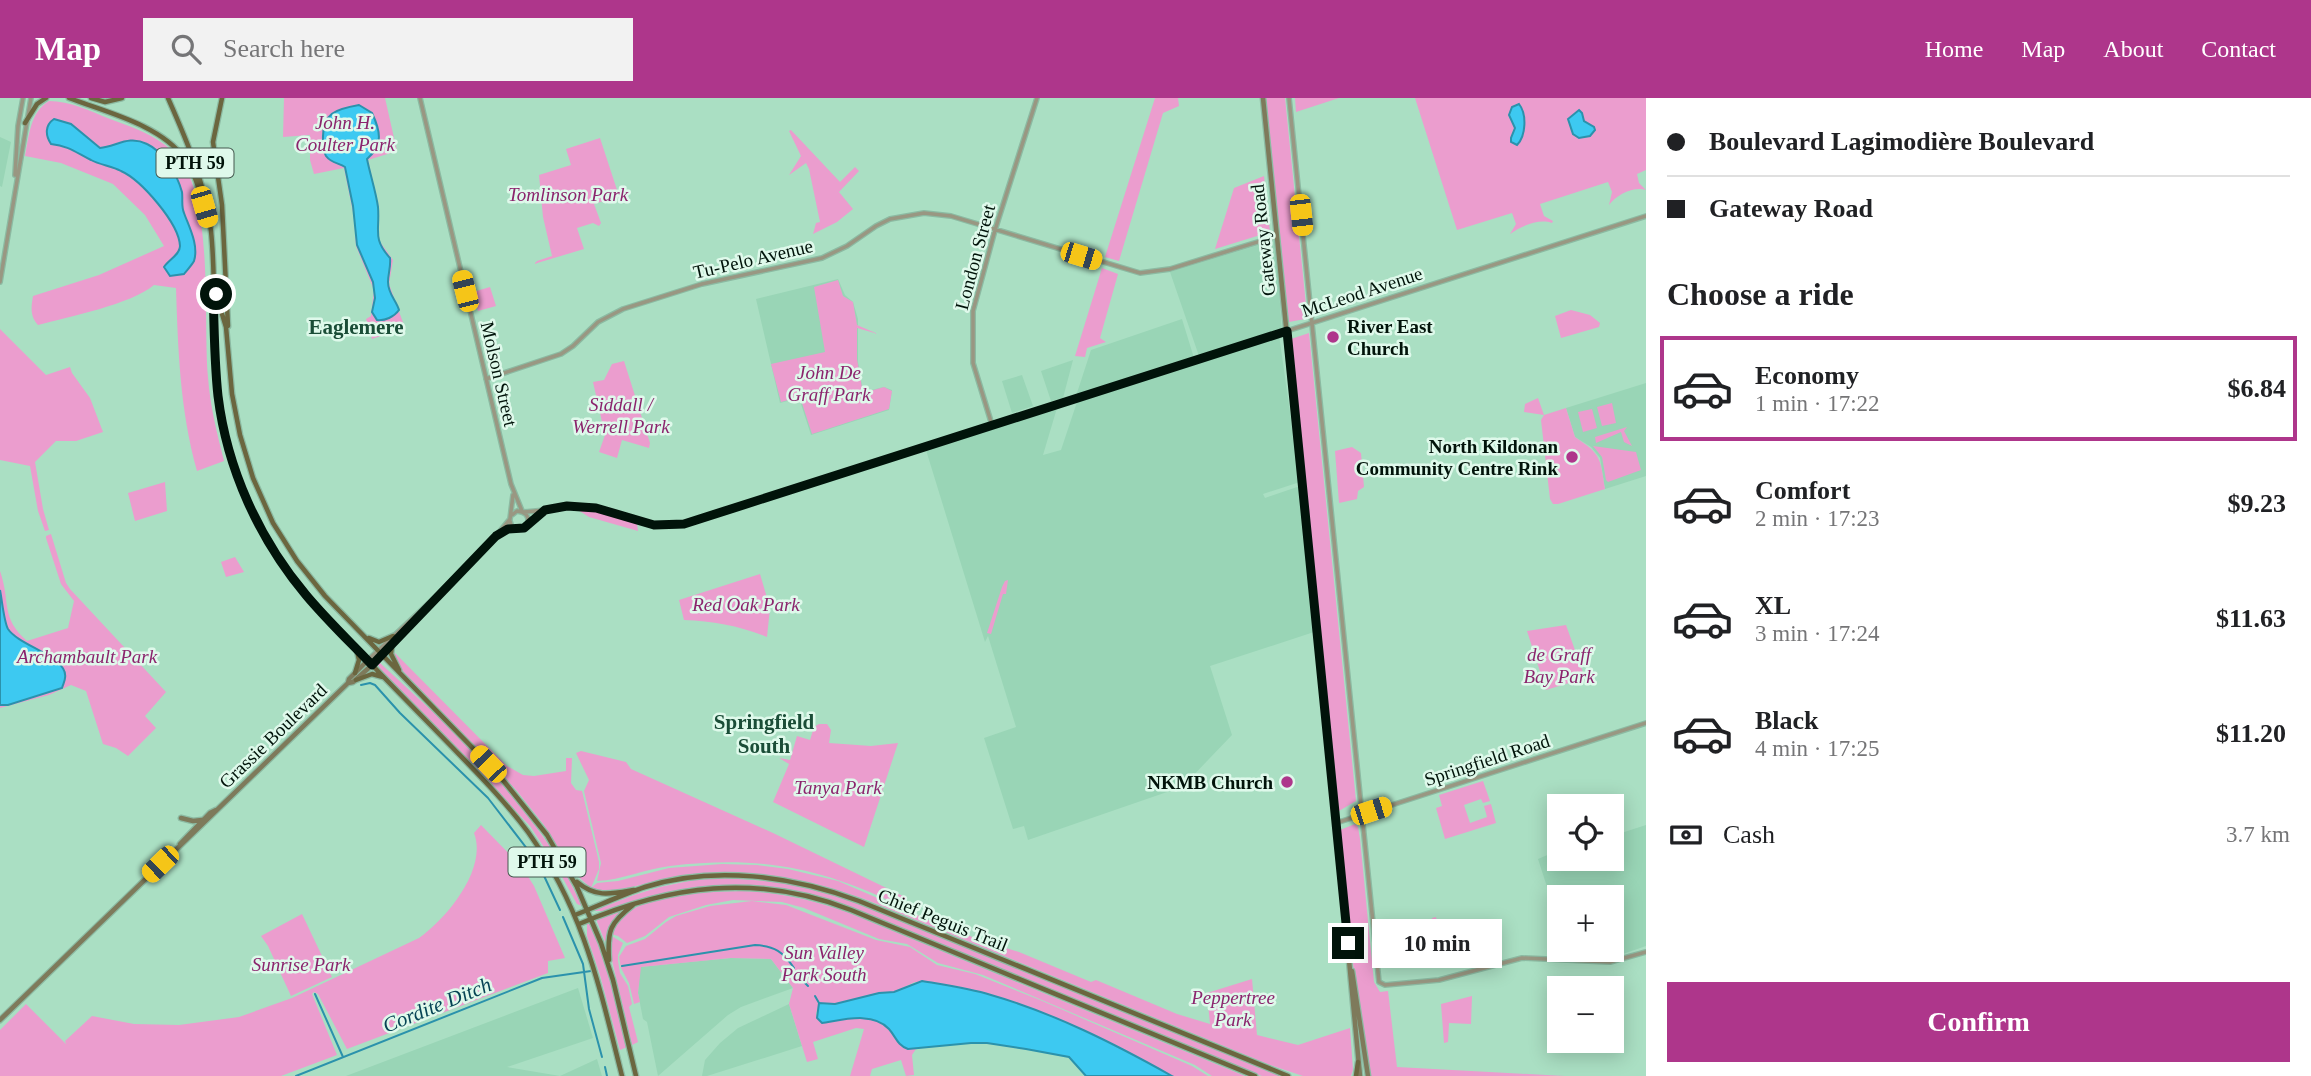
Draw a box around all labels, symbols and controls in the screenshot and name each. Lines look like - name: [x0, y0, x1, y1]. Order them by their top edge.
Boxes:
- search box: [143, 18, 633, 81]
- icon: search: [167, 30, 205, 68]
- text: Map: [35, 31, 101, 67]
- text: Search here: [223, 34, 345, 63]
- text: Home: [1925, 36, 1983, 62]
- text: Map: [2021, 36, 2065, 62]
- text: About: [2103, 36, 2163, 62]
- text: Contact: [2201, 36, 2276, 62]
- park label: John H. Coulter Park: [295, 112, 395, 155]
- text: Boulevard Lagimodière Boulevard: [1709, 127, 2094, 156]
- road number: PTH 59: [156, 149, 234, 178]
- street label: Gateway Road: [1247, 183, 1279, 297]
- car: [189, 184, 220, 230]
- park label: Tomlinson Park: [508, 184, 629, 205]
- car: [1289, 193, 1314, 237]
- text: Gateway Road: [1709, 194, 1873, 223]
- street label: London Street: [951, 201, 999, 312]
- street label: Tu-Pelo Avenue: [691, 235, 815, 283]
- car: [1058, 240, 1105, 272]
- street label: McLeod Avenue: [1299, 263, 1425, 321]
- car: [450, 268, 481, 314]
- text: Choose a ride: [1667, 276, 1854, 312]
- route start: [200, 278, 232, 310]
- district label: Eaglemere: [308, 315, 404, 339]
- place label: River East Church: [1347, 316, 1433, 359]
- street label: Molson Street: [477, 319, 521, 429]
- marker: River East Church: [1325, 329, 1341, 345]
- icon: car: [1671, 357, 1734, 420]
- text: Economy: [1755, 361, 1859, 390]
- park label: John De Graff Park: [788, 362, 871, 405]
- text: $6.84: [2228, 374, 2286, 403]
- text: 1 min · 17:22: [1755, 391, 1880, 416]
- park label: Siddall / Werrell Park: [572, 394, 670, 437]
- place label: North Kildonan Community Centre Rink: [1356, 436, 1558, 479]
- marker: North Kildonan Community Centre Rink: [1564, 449, 1580, 465]
- icon: car: [1671, 472, 1734, 535]
- text: Comfort: [1755, 476, 1850, 505]
- text: $9.23: [2228, 489, 2286, 518]
- text: 2 min · 17:23: [1755, 506, 1880, 531]
- icon: car: [1671, 587, 1734, 650]
- text: XL: [1755, 591, 1791, 620]
- park label: Red Oak Park: [691, 594, 800, 615]
- text: $11.63: [2216, 604, 2286, 633]
- text: 3 min · 17:24: [1755, 621, 1880, 646]
- park label: de Graff Bay Park: [1523, 644, 1595, 687]
- park label: Archambault Park: [15, 646, 158, 667]
- street label: Grassie Boulevard: [215, 679, 331, 792]
- icon: car: [1671, 702, 1734, 765]
- text: Black: [1755, 706, 1819, 735]
- district label: Springfield South: [714, 710, 814, 758]
- text: $11.20: [2216, 719, 2286, 748]
- street label: Springfield Road: [1422, 730, 1553, 790]
- text: 4 min · 17:25: [1755, 736, 1880, 761]
- car: [466, 742, 511, 786]
- place label: NKMB Church: [1147, 772, 1273, 793]
- marker: NKMB Church: [1279, 774, 1295, 790]
- park label: Tanya Park: [794, 777, 882, 798]
- map controls: [1547, 794, 1624, 1053]
- button: locate: [1547, 794, 1624, 871]
- car: [1348, 795, 1395, 827]
- icon: cash: [1667, 816, 1705, 854]
- text: Cash: [1723, 820, 1775, 849]
- text: 3.7 km: [2226, 822, 2290, 847]
- car: [138, 842, 183, 886]
- road number: PTH 59: [508, 848, 586, 876]
- street label: Chief Peguis Trail: [875, 884, 1011, 956]
- button: +: [1547, 885, 1624, 962]
- callout: 10 min: [1372, 918, 1502, 968]
- route end: [1332, 927, 1364, 959]
- text: 10 min: [1403, 931, 1471, 956]
- park label: Sun Valley Park South: [781, 942, 866, 985]
- park label: Sunrise Park: [252, 954, 351, 975]
- water label: Cordite Ditch: [379, 972, 495, 1038]
- button: −: [1547, 976, 1624, 1053]
- button: Confirm: [1667, 982, 2290, 1062]
- park label: Peppertree Park: [1190, 987, 1275, 1030]

